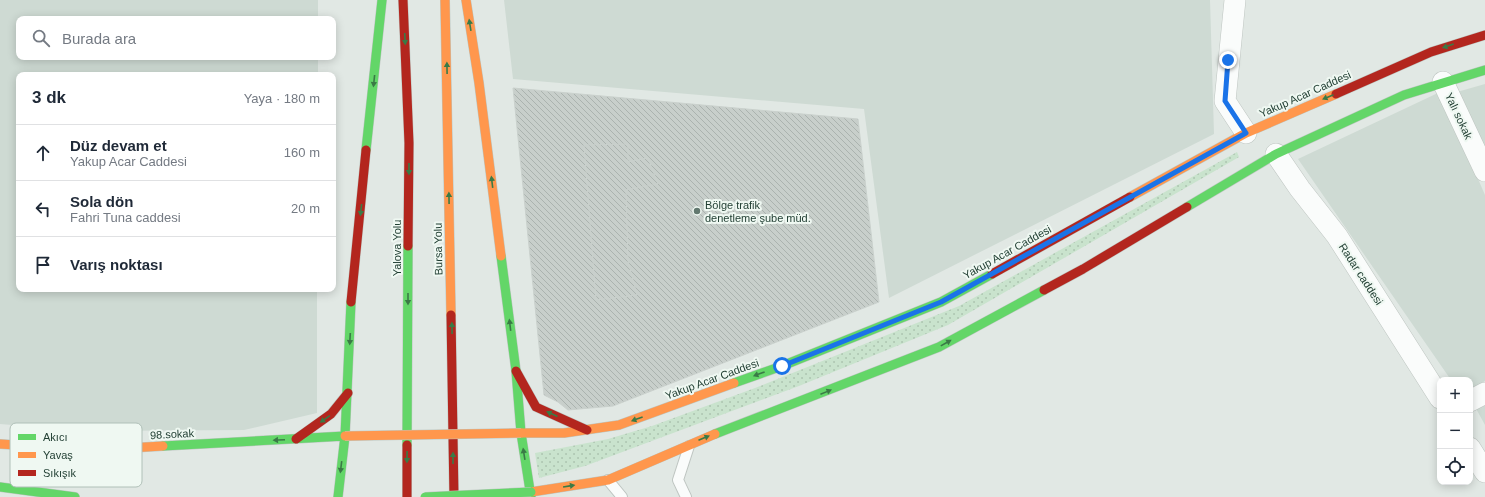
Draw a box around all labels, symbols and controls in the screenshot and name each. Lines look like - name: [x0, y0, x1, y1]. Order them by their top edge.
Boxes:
- search box: [16, 16, 336, 60]
- one-way arrow: [467, 19, 473, 31]
- icon: search: [30, 27, 52, 49]
- text: Burada ara: [62, 30, 136, 47]
- one-way arrow: [401, 33, 408, 45]
- one-way arrow: [1441, 44, 1453, 50]
- route end: [1219, 51, 1237, 69]
- one-way arrow: [444, 61, 450, 74]
- street label: Yakup Acar Caddesi: [1257, 68, 1353, 120]
- one-way arrow: [370, 75, 377, 87]
- text: 3 dk: [32, 88, 66, 107]
- text: Yaya · 180 m: [244, 91, 320, 106]
- street label: Yalı sokak: [1443, 91, 1475, 142]
- one-way arrow: [1323, 94, 1334, 100]
- text: Düz devam et: [70, 137, 167, 154]
- icon: ahead: [32, 142, 54, 164]
- text: 160 m: [284, 145, 320, 160]
- text: Yakup Acar Caddesi: [70, 154, 187, 169]
- one-way arrow: [406, 163, 412, 176]
- one-way arrow: [488, 176, 495, 188]
- one-way arrow: [446, 191, 452, 204]
- text: Sola dön: [70, 193, 133, 210]
- icon: left: [32, 198, 54, 220]
- place label: Bölge trafik denetleme şube müd.: [705, 199, 811, 224]
- text: 20 m: [291, 201, 320, 216]
- one-way arrow: [357, 204, 364, 216]
- marker: Bölge trafik denetleme şube müd.: [692, 206, 702, 216]
- text: Fahri Tuna caddesi: [70, 210, 181, 225]
- street label: Yalova Yolu: [391, 220, 403, 276]
- street label: Bursa Yolu: [432, 223, 444, 275]
- street label: Yakup Acar Caddesi: [961, 223, 1053, 281]
- street label: Radar caddesi: [1337, 241, 1385, 307]
- icon: arrive: [32, 254, 54, 276]
- text: Varış noktası: [70, 256, 163, 273]
- one-way arrow: [405, 293, 411, 306]
- one-way arrow: [507, 319, 513, 331]
- one-way arrow: [449, 321, 455, 334]
- one-way arrow: [347, 333, 353, 346]
- one-way arrow: [940, 340, 952, 346]
- street label: Yakup Acar Caddesi: [663, 356, 761, 402]
- route start: [773, 357, 791, 375]
- one-way arrow: [753, 372, 765, 378]
- map controls: [1437, 377, 1473, 485]
- button: +: [1437, 377, 1473, 413]
- one-way arrow: [820, 388, 832, 394]
- one-way arrow: [547, 411, 558, 417]
- button: −: [1437, 413, 1473, 449]
- one-way arrow: [319, 415, 330, 423]
- one-way arrow: [631, 416, 643, 422]
- legend: [10, 423, 142, 487]
- street label: 98.sokak: [150, 427, 195, 441]
- text: Akıcı: [43, 431, 67, 443]
- one-way arrow: [699, 435, 711, 441]
- one-way arrow: [272, 437, 285, 443]
- one-way arrow: [521, 448, 527, 460]
- text: Yavaş: [43, 449, 73, 461]
- button: locate: [1437, 449, 1473, 485]
- one-way arrow: [404, 451, 410, 464]
- one-way arrow: [450, 451, 456, 464]
- one-way arrow: [338, 461, 345, 473]
- text: Sıkışık: [43, 467, 77, 479]
- one-way arrow: [563, 483, 575, 489]

